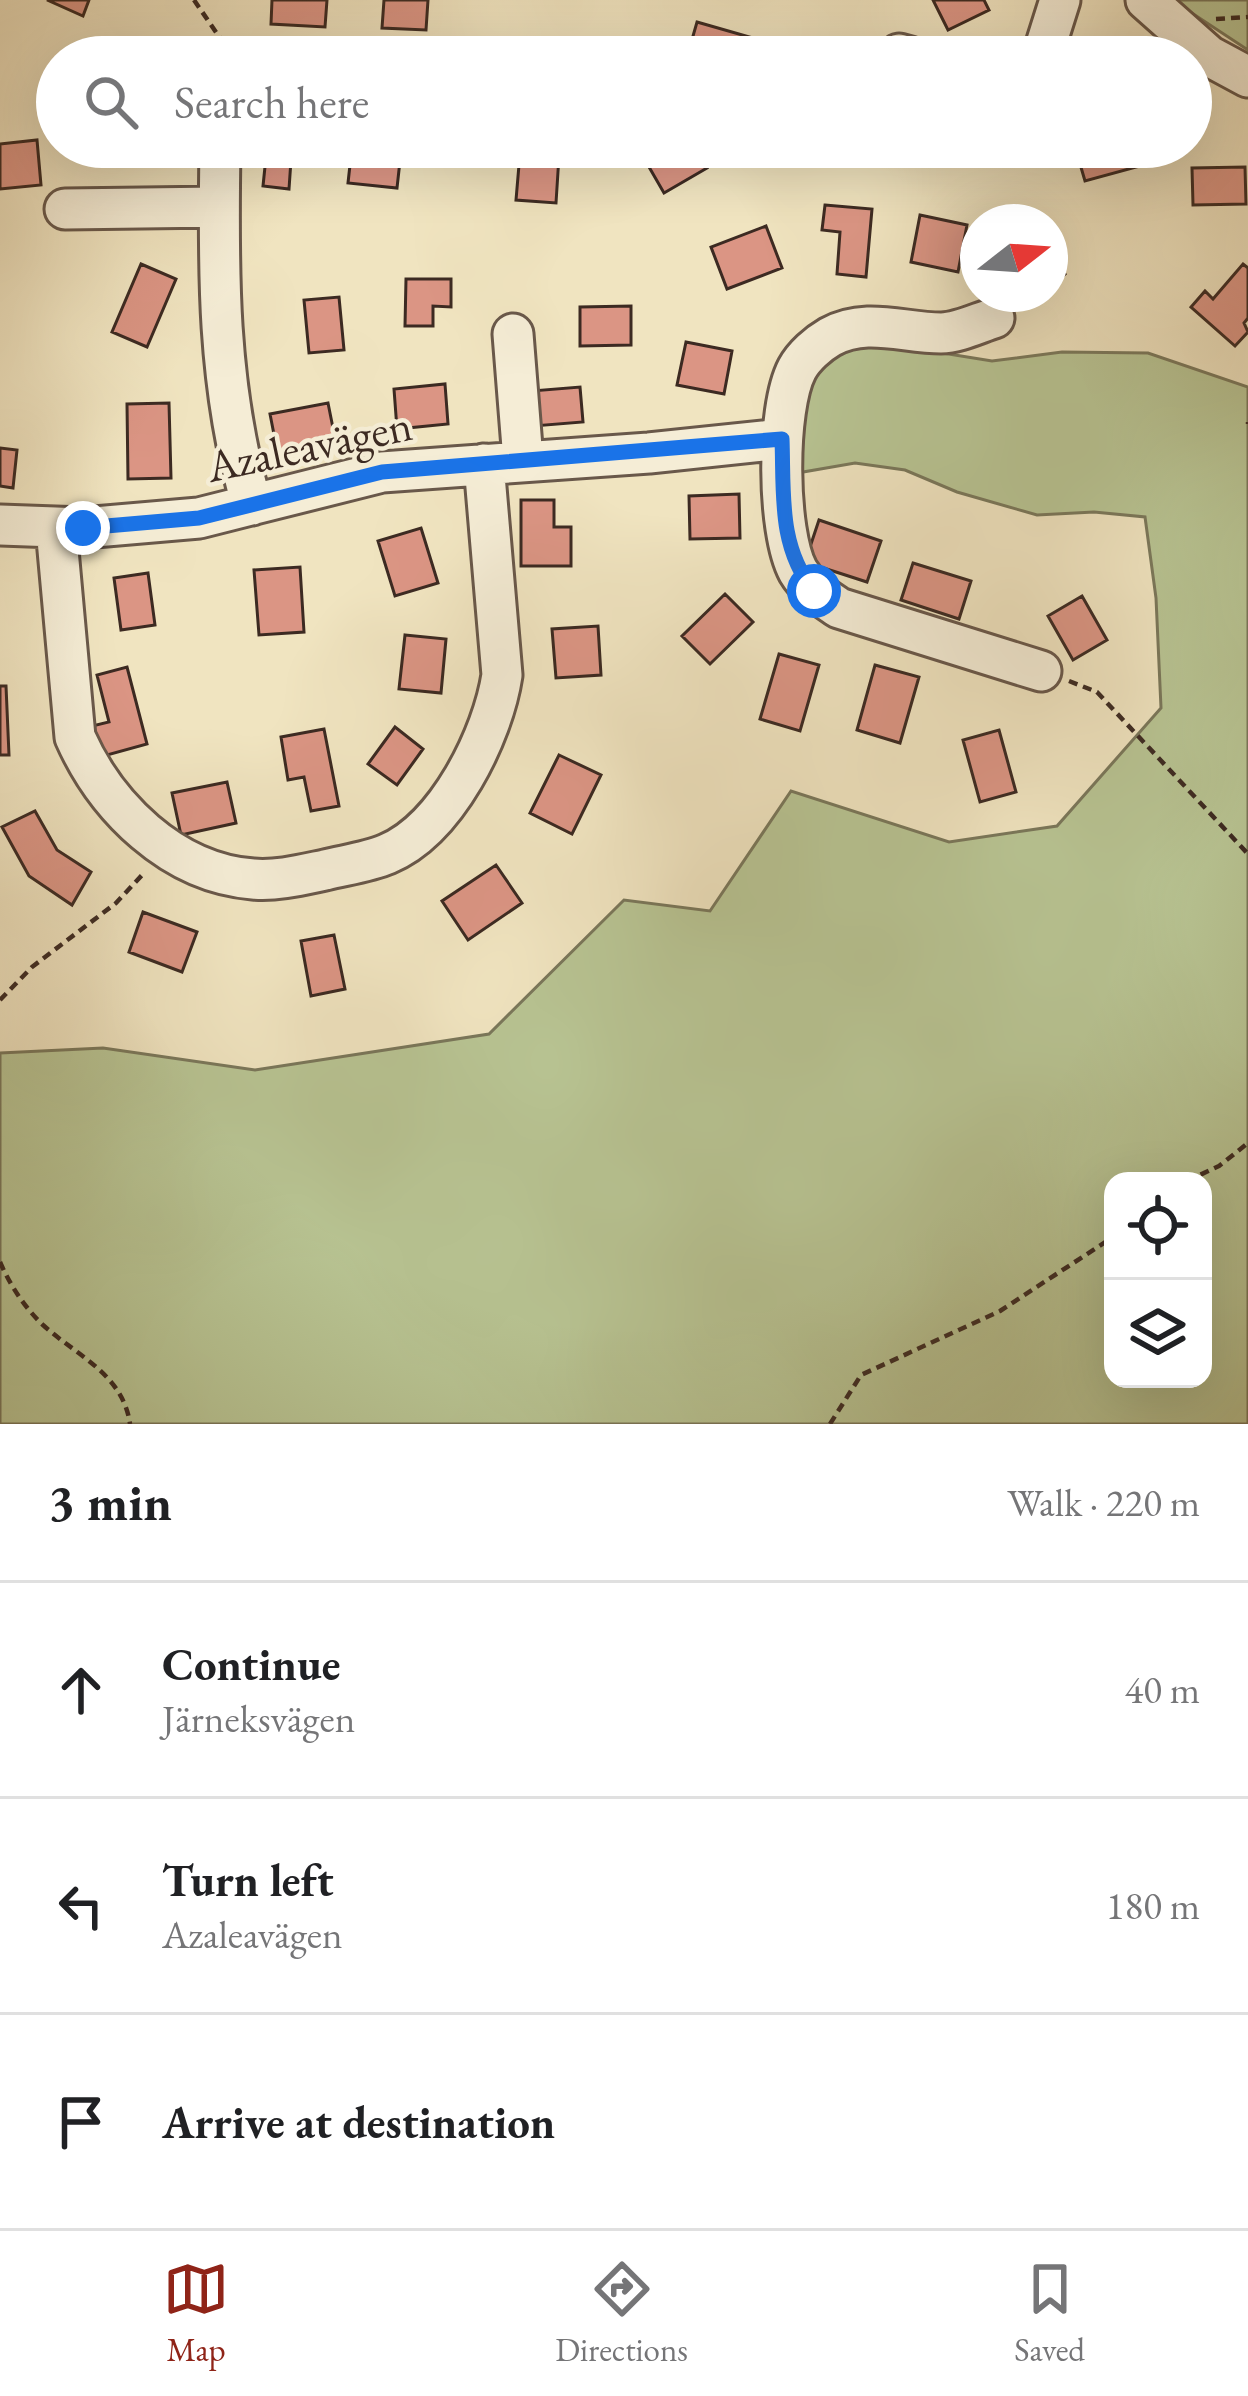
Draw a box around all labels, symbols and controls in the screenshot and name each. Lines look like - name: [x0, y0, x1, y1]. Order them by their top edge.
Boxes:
- search box: [36, 36, 1212, 168]
- icon: search: [78, 69, 144, 135]
- text: Search here: [174, 73, 369, 131]
- north arrow: [960, 204, 1068, 312]
- street label: Azaleavägen: [200, 395, 417, 495]
- route end: [56, 501, 110, 555]
- route start: [787, 564, 841, 618]
- map controls: [1104, 1172, 1212, 1388]
- button: locate: [1104, 1172, 1212, 1280]
- button: layers: [1104, 1280, 1212, 1388]
- text: 3 min: [48, 1469, 172, 1535]
- text: Walk · 220 m: [1007, 1477, 1200, 1528]
- text: Continue: [162, 1635, 340, 1693]
- icon: ahead: [48, 1657, 114, 1723]
- text: 40 m: [1124, 1664, 1200, 1715]
- text: Järneksvägen: [162, 1693, 355, 1744]
- text: Turn left: [162, 1851, 334, 1909]
- icon: left: [48, 1873, 114, 1939]
- text: 180 m: [1106, 1880, 1200, 1931]
- text: Azaleavägen: [162, 1909, 343, 1960]
- icon: arrive: [48, 2089, 114, 2155]
- text: Arrive at destination: [162, 2093, 555, 2151]
- tab: Map: [163, 2256, 229, 2371]
- tab: Directions: [555, 2256, 688, 2371]
- tab: Saved: [1014, 2256, 1085, 2371]

